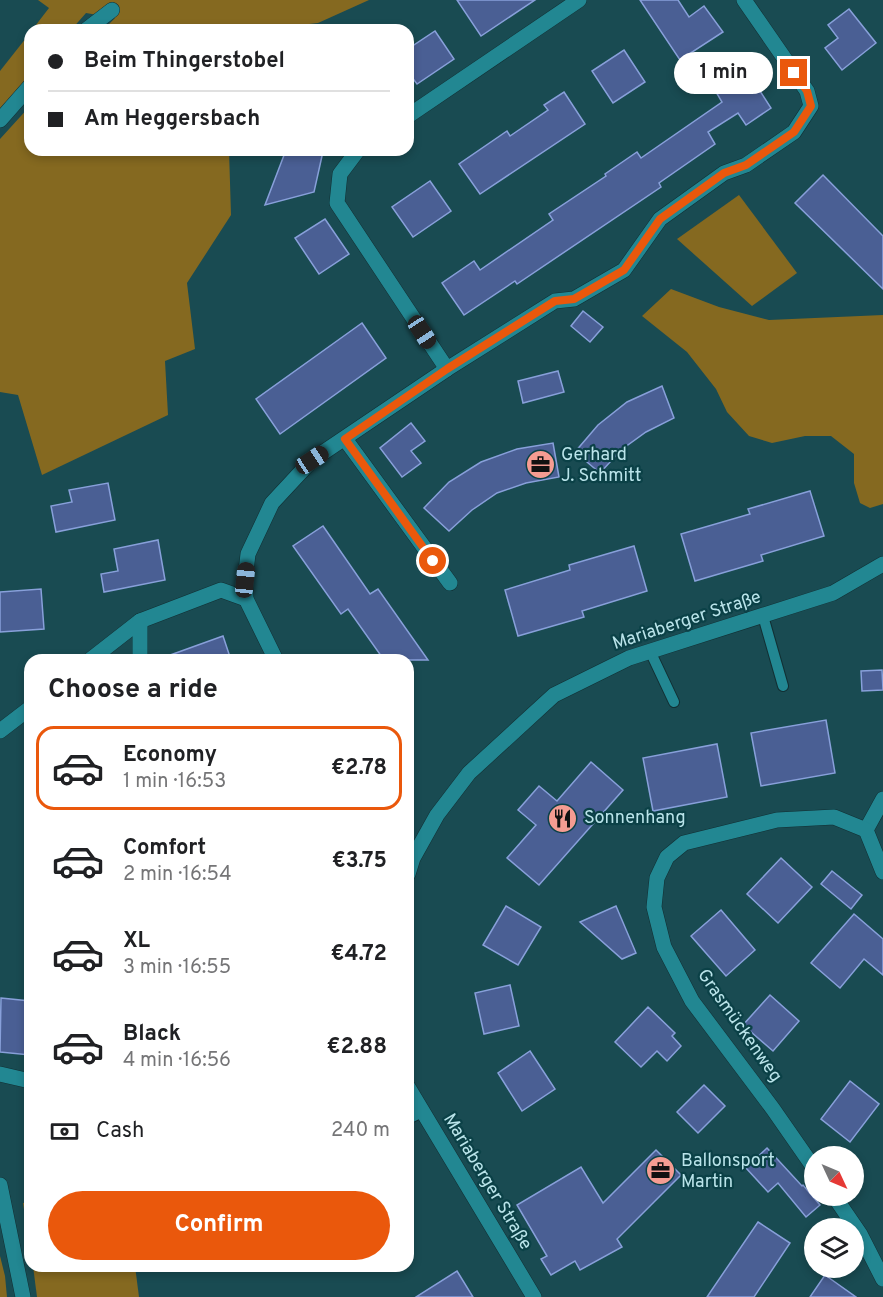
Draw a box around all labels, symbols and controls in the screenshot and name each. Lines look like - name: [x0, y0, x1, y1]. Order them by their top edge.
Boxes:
- text: Beim Thingerstobel: [84, 48, 285, 75]
- callout: 1 min: [674, 52, 773, 94]
- route end: [780, 59, 807, 86]
- text: 1 min: [699, 60, 748, 86]
- text: Am Heggersbach: [84, 106, 260, 133]
- car: [405, 312, 439, 352]
- car: [292, 443, 332, 477]
- place label: Gerhard J. Schmitt: [561, 444, 641, 488]
- office icon: Gerhard J. Schmitt: [524, 449, 556, 481]
- route start: [419, 547, 446, 574]
- car: [234, 561, 256, 599]
- street label: Mariaberger Straße: [610, 586, 764, 656]
- text: Choose a ride: [48, 673, 218, 707]
- icon: car: [51, 741, 105, 795]
- text: Economy: [123, 742, 217, 769]
- text: €2.78: [331, 755, 387, 782]
- text: 1 min · 16:53: [123, 769, 226, 795]
- restaurant icon: Sonnenhang: [547, 802, 579, 834]
- place label: Sonnenhang: [584, 807, 686, 830]
- icon: car: [51, 834, 105, 888]
- text: Comfort: [123, 835, 206, 862]
- text: €3.75: [332, 848, 387, 875]
- text: 2 min · 16:54: [123, 862, 232, 888]
- icon: car: [51, 927, 105, 981]
- text: XL: [123, 928, 150, 955]
- text: €4.72: [331, 941, 387, 968]
- text: 3 min · 16:55: [123, 955, 231, 981]
- street label: Grasmückenweg: [691, 965, 787, 1087]
- icon: car: [51, 1020, 105, 1074]
- text: Black: [123, 1021, 181, 1048]
- text: €2.88: [327, 1034, 387, 1061]
- text: 4 min · 16:56: [123, 1048, 231, 1074]
- street label: Mariaberger Straße: [437, 1110, 537, 1254]
- icon: cash: [48, 1115, 81, 1148]
- text: Cash: [96, 1118, 145, 1145]
- text: 240 m: [331, 1118, 390, 1144]
- north arrow: [804, 1146, 864, 1206]
- map controls: [804, 1146, 864, 1278]
- place label: Ballonsport Martin: [681, 1150, 775, 1194]
- office icon: Ballonsport Martin: [644, 1155, 676, 1187]
- button: Confirm: [48, 1191, 390, 1260]
- button: layers: [804, 1218, 864, 1278]

